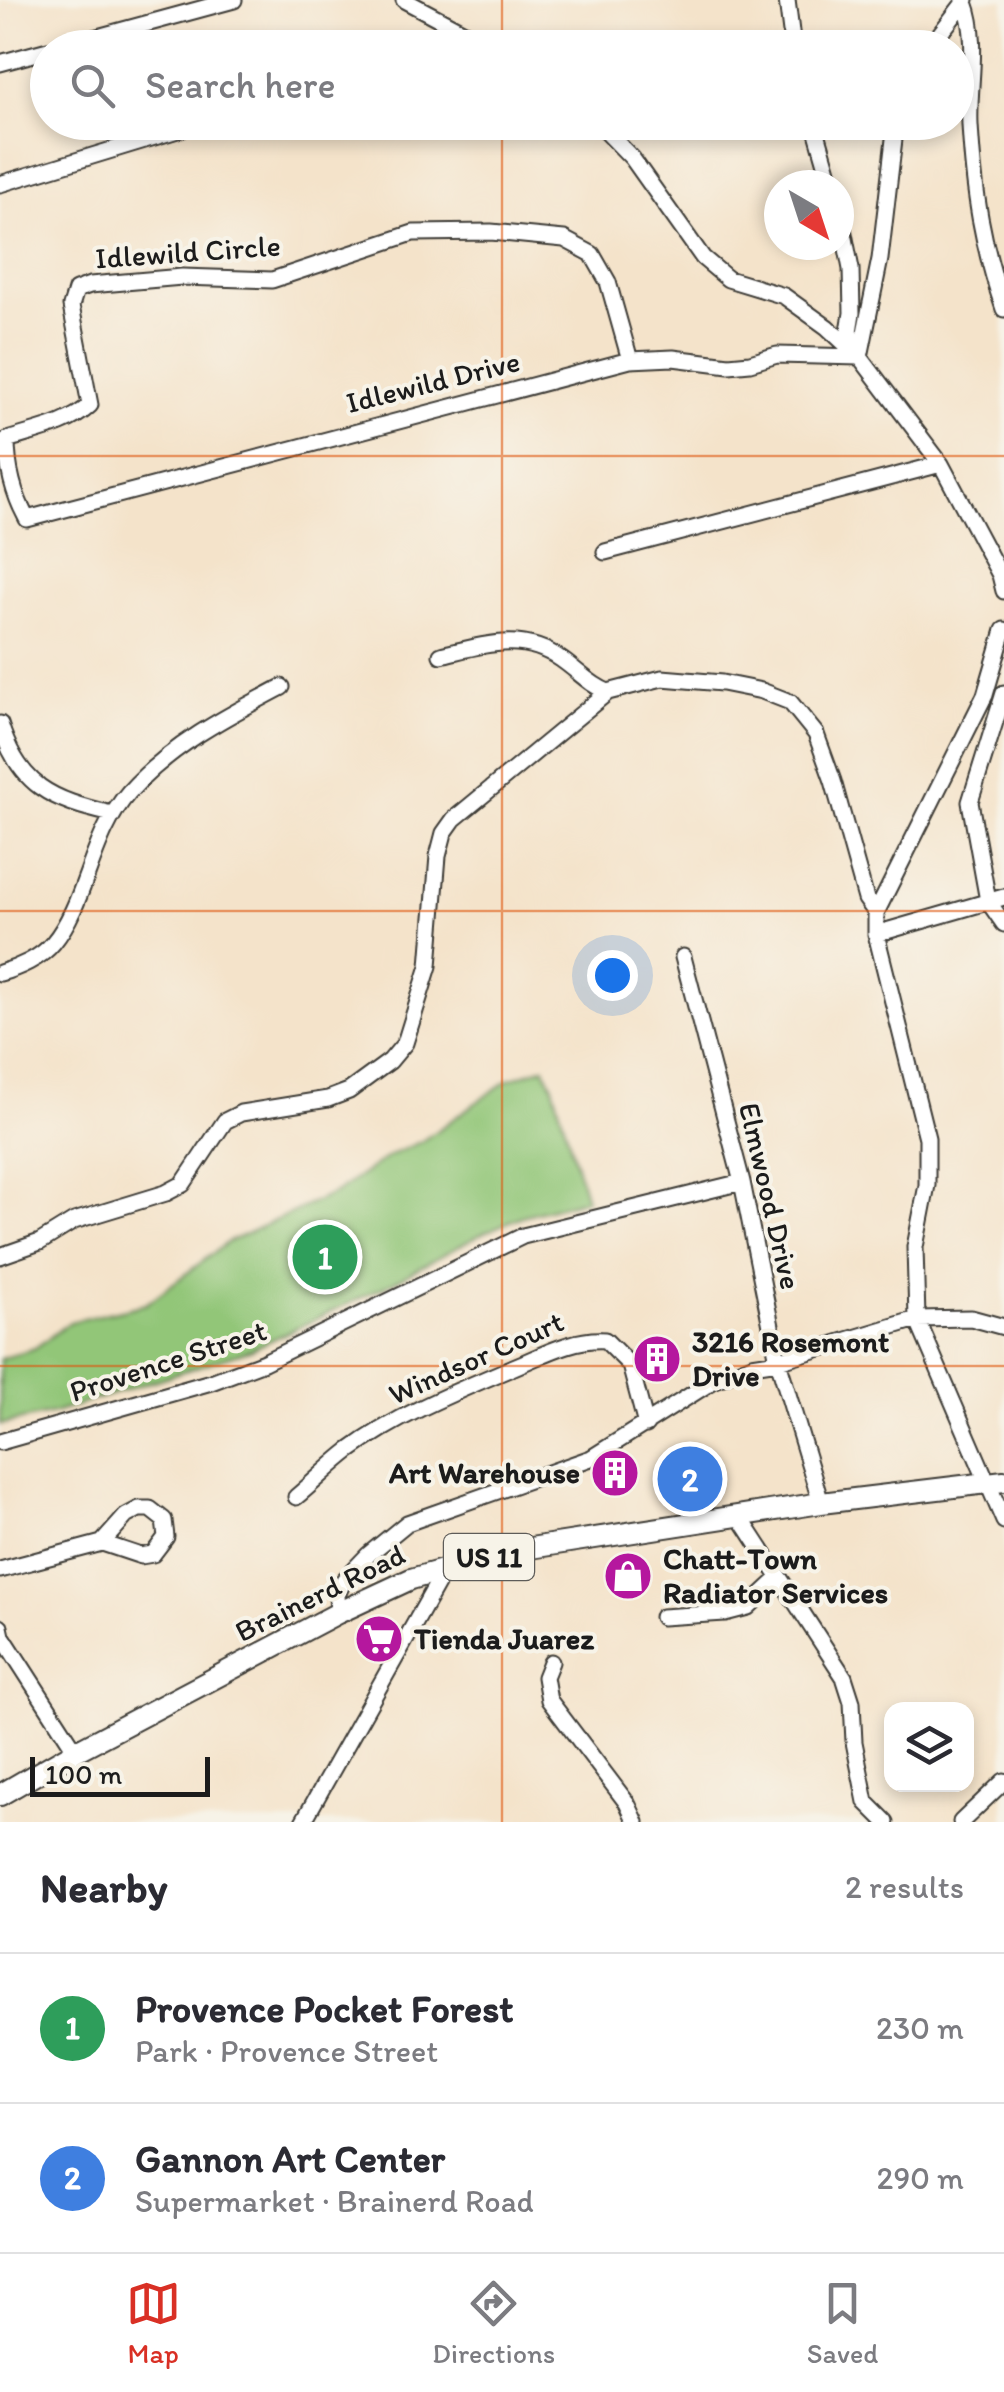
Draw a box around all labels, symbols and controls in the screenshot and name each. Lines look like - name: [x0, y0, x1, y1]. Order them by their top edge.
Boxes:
- search box: [30, 30, 974, 140]
- icon: search: [65, 58, 120, 113]
- text: Search here: [145, 62, 336, 108]
- north arrow: [764, 170, 854, 260]
- street label: Idlewild Circle: [94, 227, 282, 276]
- street label: Idlewild Drive: [342, 342, 523, 421]
- your location: [587, 950, 638, 1001]
- street label: Elmwood Drive: [731, 1099, 810, 1293]
- pin: 1: [292, 1220, 358, 1294]
- street label: Windsor Court: [383, 1303, 569, 1413]
- street label: Provence Street: [65, 1311, 271, 1410]
- place label: 3216 Rosemont Drive: [692, 1323, 889, 1394]
- building icon: 3216 Rosemont Drive: [631, 1333, 683, 1385]
- pin: 2: [658, 1442, 722, 1516]
- building icon: Art Warehouse: [589, 1447, 641, 1499]
- place label: Art Warehouse: [388, 1454, 580, 1491]
- road number: US 11: [444, 1534, 534, 1580]
- street label: Brainerd Road: [229, 1536, 411, 1650]
- place label: Chatt-Town Radiator Services: [663, 1540, 888, 1611]
- shop icon: Chatt-Town Radiator Services: [602, 1550, 654, 1602]
- supermarket icon: Tienda Juarez: [353, 1613, 405, 1665]
- place label: Tienda Juarez: [413, 1620, 595, 1657]
- map controls: [884, 1702, 974, 1792]
- button: layers: [884, 1702, 974, 1792]
- scale bar: [30, 1752, 210, 1796]
- text: 100 m: [45, 1757, 122, 1791]
- text: Nearby: [40, 1862, 167, 1913]
- text: 2 results: [845, 1868, 964, 1906]
- text: Provence Pocket Forest: [135, 1986, 514, 2032]
- text: 1: [65, 2009, 80, 2047]
- text: 230 m: [876, 2009, 964, 2047]
- text: Park · Provence Street: [135, 2032, 438, 2070]
- text: Gannon Art Center: [135, 2136, 445, 2182]
- text: 2: [64, 2159, 81, 2197]
- text: 290 m: [877, 2159, 964, 2197]
- text: Supermarket · Brainerd Road: [135, 2182, 534, 2220]
- tab: Map: [126, 2276, 181, 2370]
- tab: Directions: [432, 2276, 555, 2370]
- tab: Saved: [807, 2276, 878, 2370]

